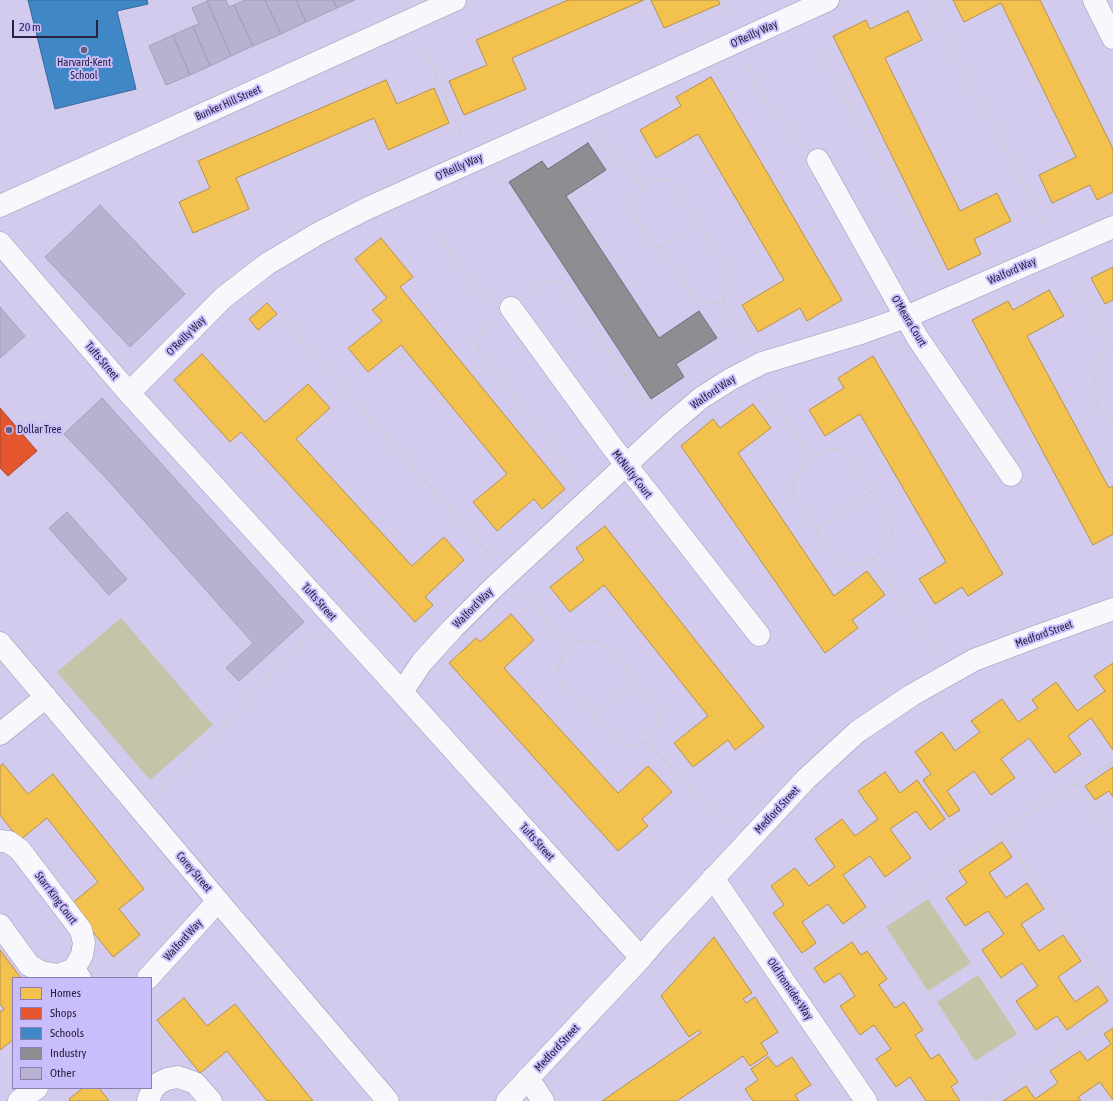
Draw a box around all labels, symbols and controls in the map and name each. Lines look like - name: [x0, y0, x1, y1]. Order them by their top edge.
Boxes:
- scale bar: [14, 12, 100, 38]
- street label: O'Reilly Way: [728, 17, 780, 51]
- text: 20 m: [19, 20, 41, 34]
- marker: Harvard-Kent School: [79, 45, 89, 55]
- place label: Harvard-Kent School: [57, 56, 111, 82]
- street label: Bunker Hill Street: [193, 83, 263, 123]
- street label: O'Reilly Way: [433, 151, 485, 183]
- street label: Walford Way: [986, 255, 1038, 287]
- street label: O'Meara Court: [889, 293, 929, 349]
- street label: O'Reilly Way: [164, 314, 208, 358]
- street label: Tufts Street: [82, 339, 122, 383]
- street label: Walford Way: [688, 372, 738, 412]
- place label: Dollar Tree: [17, 423, 61, 437]
- marker: Dollar Tree: [4, 425, 14, 435]
- street label: McNulty Court: [609, 447, 655, 501]
- street label: Tufts Street: [299, 581, 339, 623]
- street label: Walford Way: [450, 585, 496, 631]
- street label: Medford Street: [1014, 618, 1074, 650]
- street label: Medford Street: [752, 784, 802, 836]
- street label: Tufts Street: [517, 821, 557, 863]
- street label: Corey Street: [173, 849, 215, 895]
- street label: Starr King Court: [32, 869, 80, 927]
- street label: Walford Way: [161, 917, 205, 963]
- street label: Old Ironsides Way: [764, 956, 816, 1022]
- legend: [12, 977, 152, 1089]
- text: Homes: [50, 986, 81, 1000]
- text: Shops: [50, 1006, 76, 1020]
- street label: Medford Street: [532, 1022, 582, 1074]
- text: Schools: [50, 1026, 84, 1040]
- text: Industry: [50, 1046, 87, 1060]
- text: Other: [50, 1066, 75, 1080]

